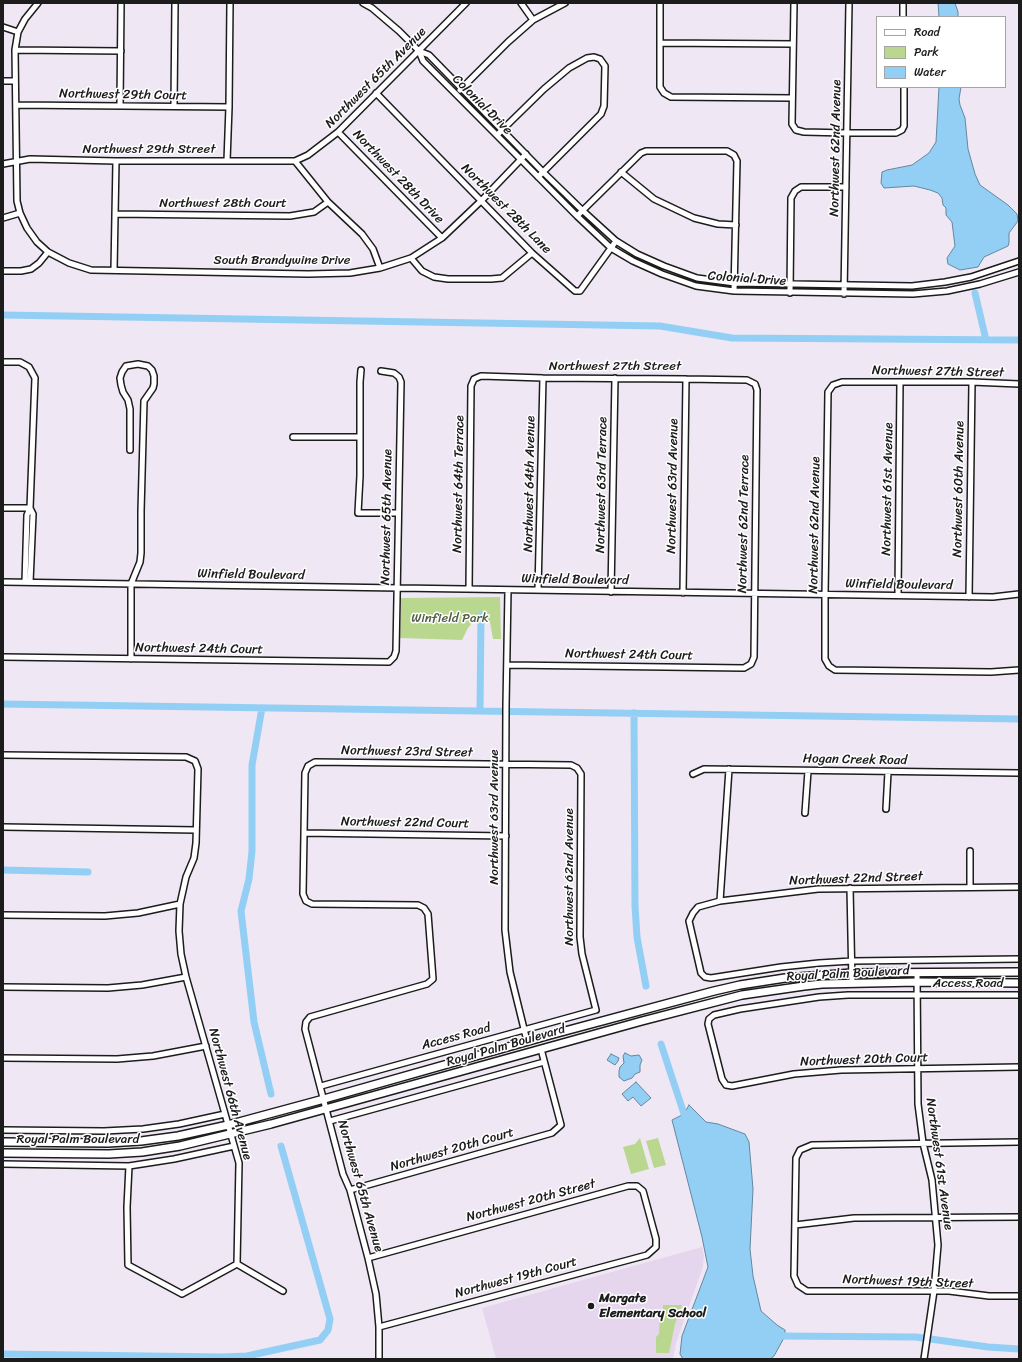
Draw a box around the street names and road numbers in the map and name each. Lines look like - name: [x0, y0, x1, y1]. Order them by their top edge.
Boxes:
- street label: Northwest 65th Avenue: [322, 24, 430, 132]
- street label: Colonial Drive: [449, 72, 515, 138]
- street label: Northwest 62nd Avenue: [827, 79, 845, 217]
- street label: Northwest 29th Court: [59, 86, 187, 104]
- street label: Northwest 28th Drive: [349, 127, 447, 227]
- street label: Northwest 29th Street: [83, 142, 215, 158]
- street label: Northwest 28th Lane: [458, 161, 554, 257]
- street label: Northwest 28th Court: [159, 196, 287, 212]
- street label: South Brandywine Drive: [214, 253, 350, 269]
- street label: Colonial Drive: [707, 268, 787, 290]
- street label: Northwest 27th Street: [549, 359, 681, 375]
- street label: Northwest 27th Street: [872, 363, 1004, 381]
- street label: Northwest 64th Terrace: [450, 415, 468, 553]
- street label: Northwest 64th Avenue: [521, 416, 539, 552]
- street label: Northwest 63rd Terrace: [593, 417, 611, 553]
- street label: Northwest 63rd Avenue: [664, 418, 682, 554]
- street label: Northwest 60th Avenue: [950, 421, 968, 557]
- street label: Northwest 61st Avenue: [879, 422, 897, 556]
- street label: Northwest 65th Avenue: [378, 449, 396, 585]
- street label: Northwest 62nd Terrace: [735, 455, 753, 593]
- street label: Northwest 62nd Avenue: [806, 456, 824, 594]
- street label: Winfield Boulevard: [197, 566, 305, 584]
- street label: Winfield Boulevard: [521, 571, 629, 589]
- street label: Winfield Boulevard: [845, 576, 953, 594]
- street label: Northwest 24th Court: [135, 640, 263, 658]
- street label: Northwest 24th Court: [565, 646, 693, 664]
- street label: Northwest 23rd Street: [341, 743, 473, 761]
- street label: Northwest 63rd Avenue: [487, 749, 503, 885]
- street label: Hogan Creek Road: [803, 751, 907, 769]
- street label: Northwest 62nd Avenue: [562, 808, 578, 946]
- street label: Northwest 22nd Court: [341, 814, 469, 832]
- street label: Northwest 22nd Street: [789, 869, 923, 889]
- street label: Royal Palm Boulevard: [786, 963, 910, 985]
- street label: Access Road: [933, 976, 1003, 992]
- street label: Access Road: [420, 1020, 492, 1054]
- street label: Royal Palm Boulevard: [445, 1022, 567, 1070]
- street label: Northwest 66th Avenue: [205, 1026, 255, 1162]
- street label: Northwest 20th Court: [800, 1050, 928, 1070]
- street label: Northwest 61st Avenue: [922, 1097, 956, 1231]
- street label: Northwest 65th Avenue: [334, 1118, 386, 1254]
- street label: Northwest 20th Court: [388, 1125, 516, 1175]
- street label: Royal Palm Boulevard: [17, 1132, 139, 1148]
- street label: Northwest 20th Street: [465, 1176, 597, 1226]
- street label: Northwest 19th Court: [453, 1254, 579, 1302]
- street label: Northwest 19th Street: [842, 1272, 974, 1292]

